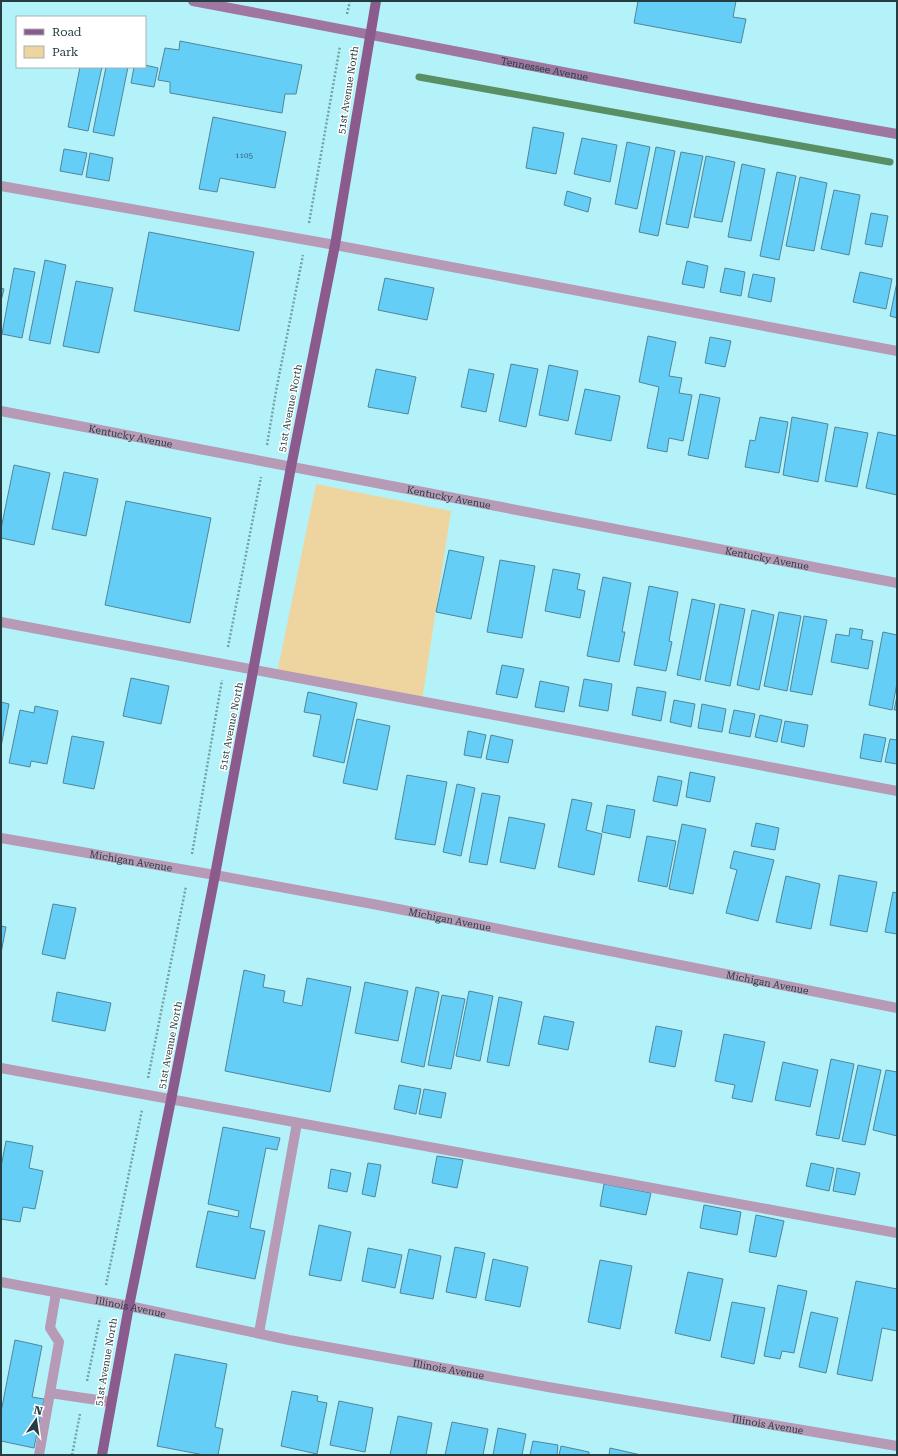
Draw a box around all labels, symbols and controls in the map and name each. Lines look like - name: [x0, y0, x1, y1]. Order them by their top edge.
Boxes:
- legend: [16, 16, 146, 68]
- text: Road: [52, 25, 82, 39]
- text: Park: [52, 45, 79, 59]
- street label: 51st Avenue North: [336, 45, 360, 135]
- street label: Tennessee Avenue: [500, 55, 590, 82]
- house number: 1105: [235, 151, 253, 160]
- street label: 51st Avenue North: [276, 363, 304, 453]
- street label: Kentucky Avenue: [88, 422, 174, 449]
- street label: Kentucky Avenue: [406, 484, 492, 510]
- street label: Kentucky Avenue: [724, 545, 810, 572]
- street label: 51st Avenue North: [217, 681, 245, 771]
- street label: Michigan Avenue: [89, 848, 174, 873]
- street label: Michigan Avenue: [407, 906, 492, 933]
- street label: Michigan Avenue: [725, 969, 810, 996]
- street label: 51st Avenue North: [156, 1000, 184, 1090]
- street label: Illinois Avenue: [94, 1294, 168, 1319]
- street label: 51st Avenue North: [93, 1317, 119, 1407]
- street label: Illinois Avenue: [412, 1357, 486, 1381]
- north arrow: [16, 1400, 56, 1440]
- text: N: [33, 1403, 44, 1418]
- street label: Illinois Avenue: [731, 1413, 805, 1436]

